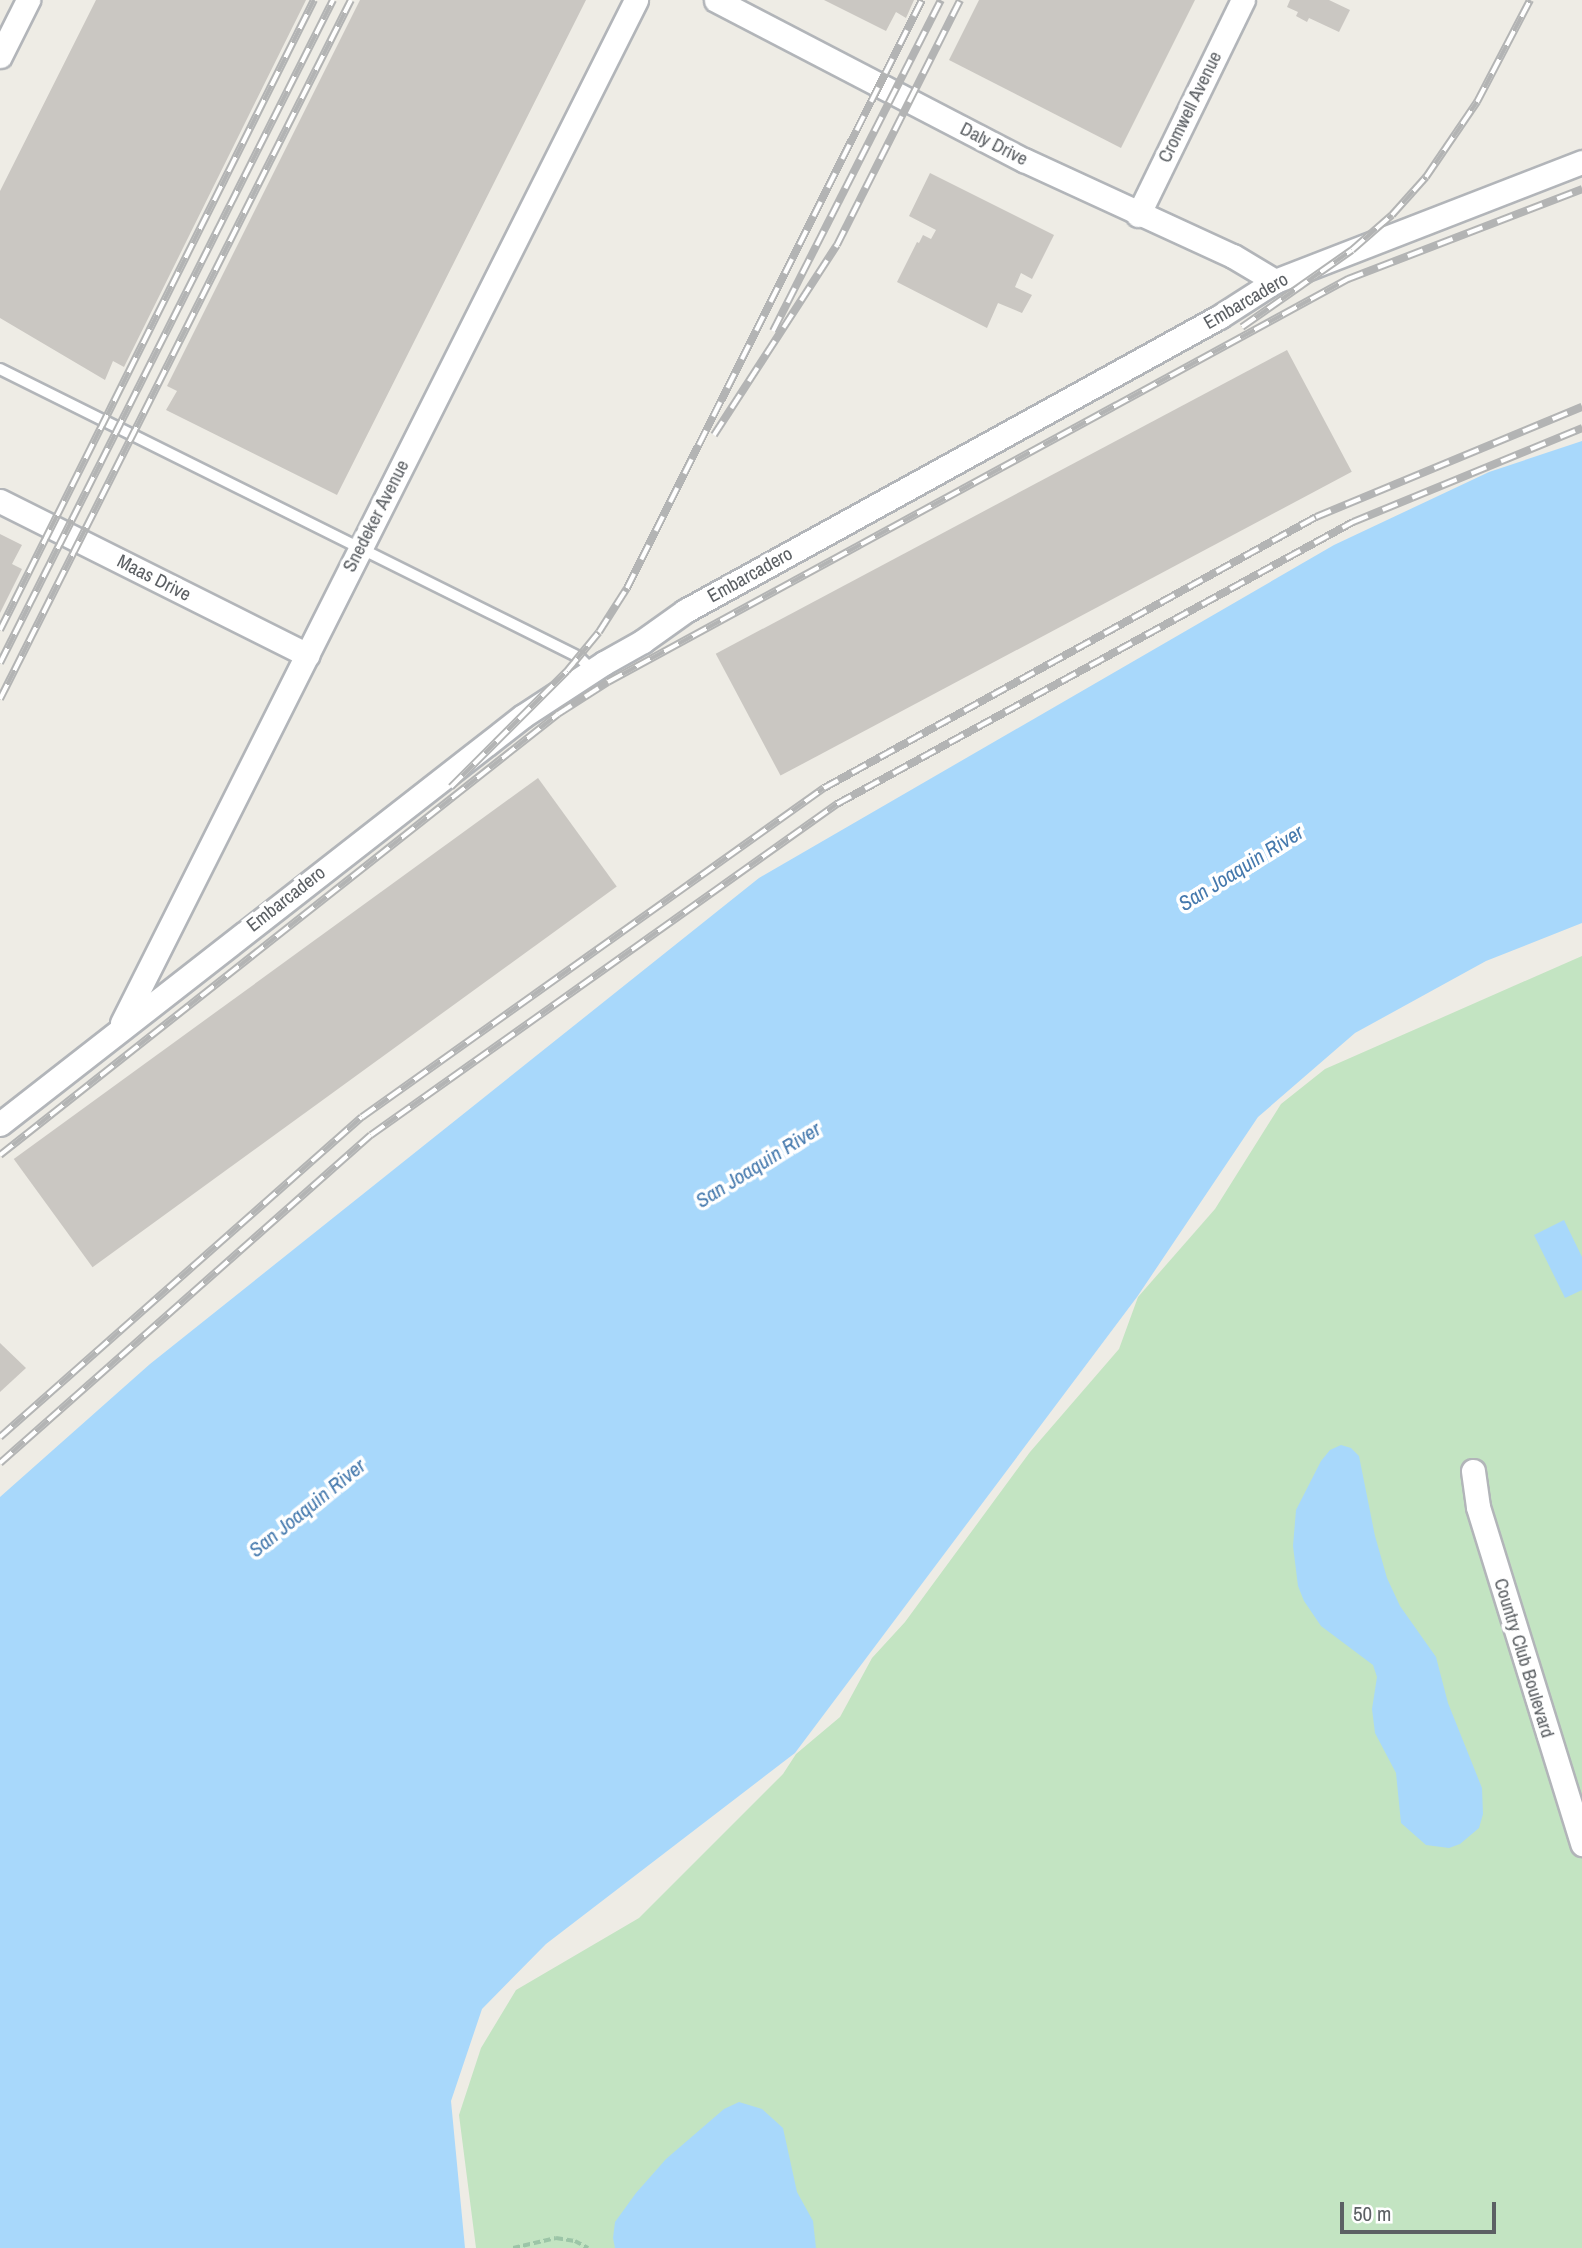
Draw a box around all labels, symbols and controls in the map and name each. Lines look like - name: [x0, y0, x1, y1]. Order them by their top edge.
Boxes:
- street label: Cromwell Avenue: [1153, 47, 1227, 167]
- street label: Daly Drive: [956, 117, 1032, 171]
- street label: Embarcadero: [1200, 268, 1292, 334]
- street label: Snedeker Avenue: [338, 456, 414, 576]
- street label: Embarcadero: [704, 542, 796, 608]
- street label: Maas Drive: [113, 550, 195, 606]
- water label: San Joaquin River: [1174, 820, 1308, 916]
- street label: Embarcadero: [242, 861, 330, 937]
- water label: San Joaquin River: [691, 1117, 825, 1213]
- water label: San Joaquin River: [244, 1453, 370, 1563]
- street label: Country Club Boulevard: [1489, 1576, 1559, 1740]
- scale bar: [1344, 2188, 1500, 2232]
- text: 50 m: [1353, 2199, 1391, 2228]

